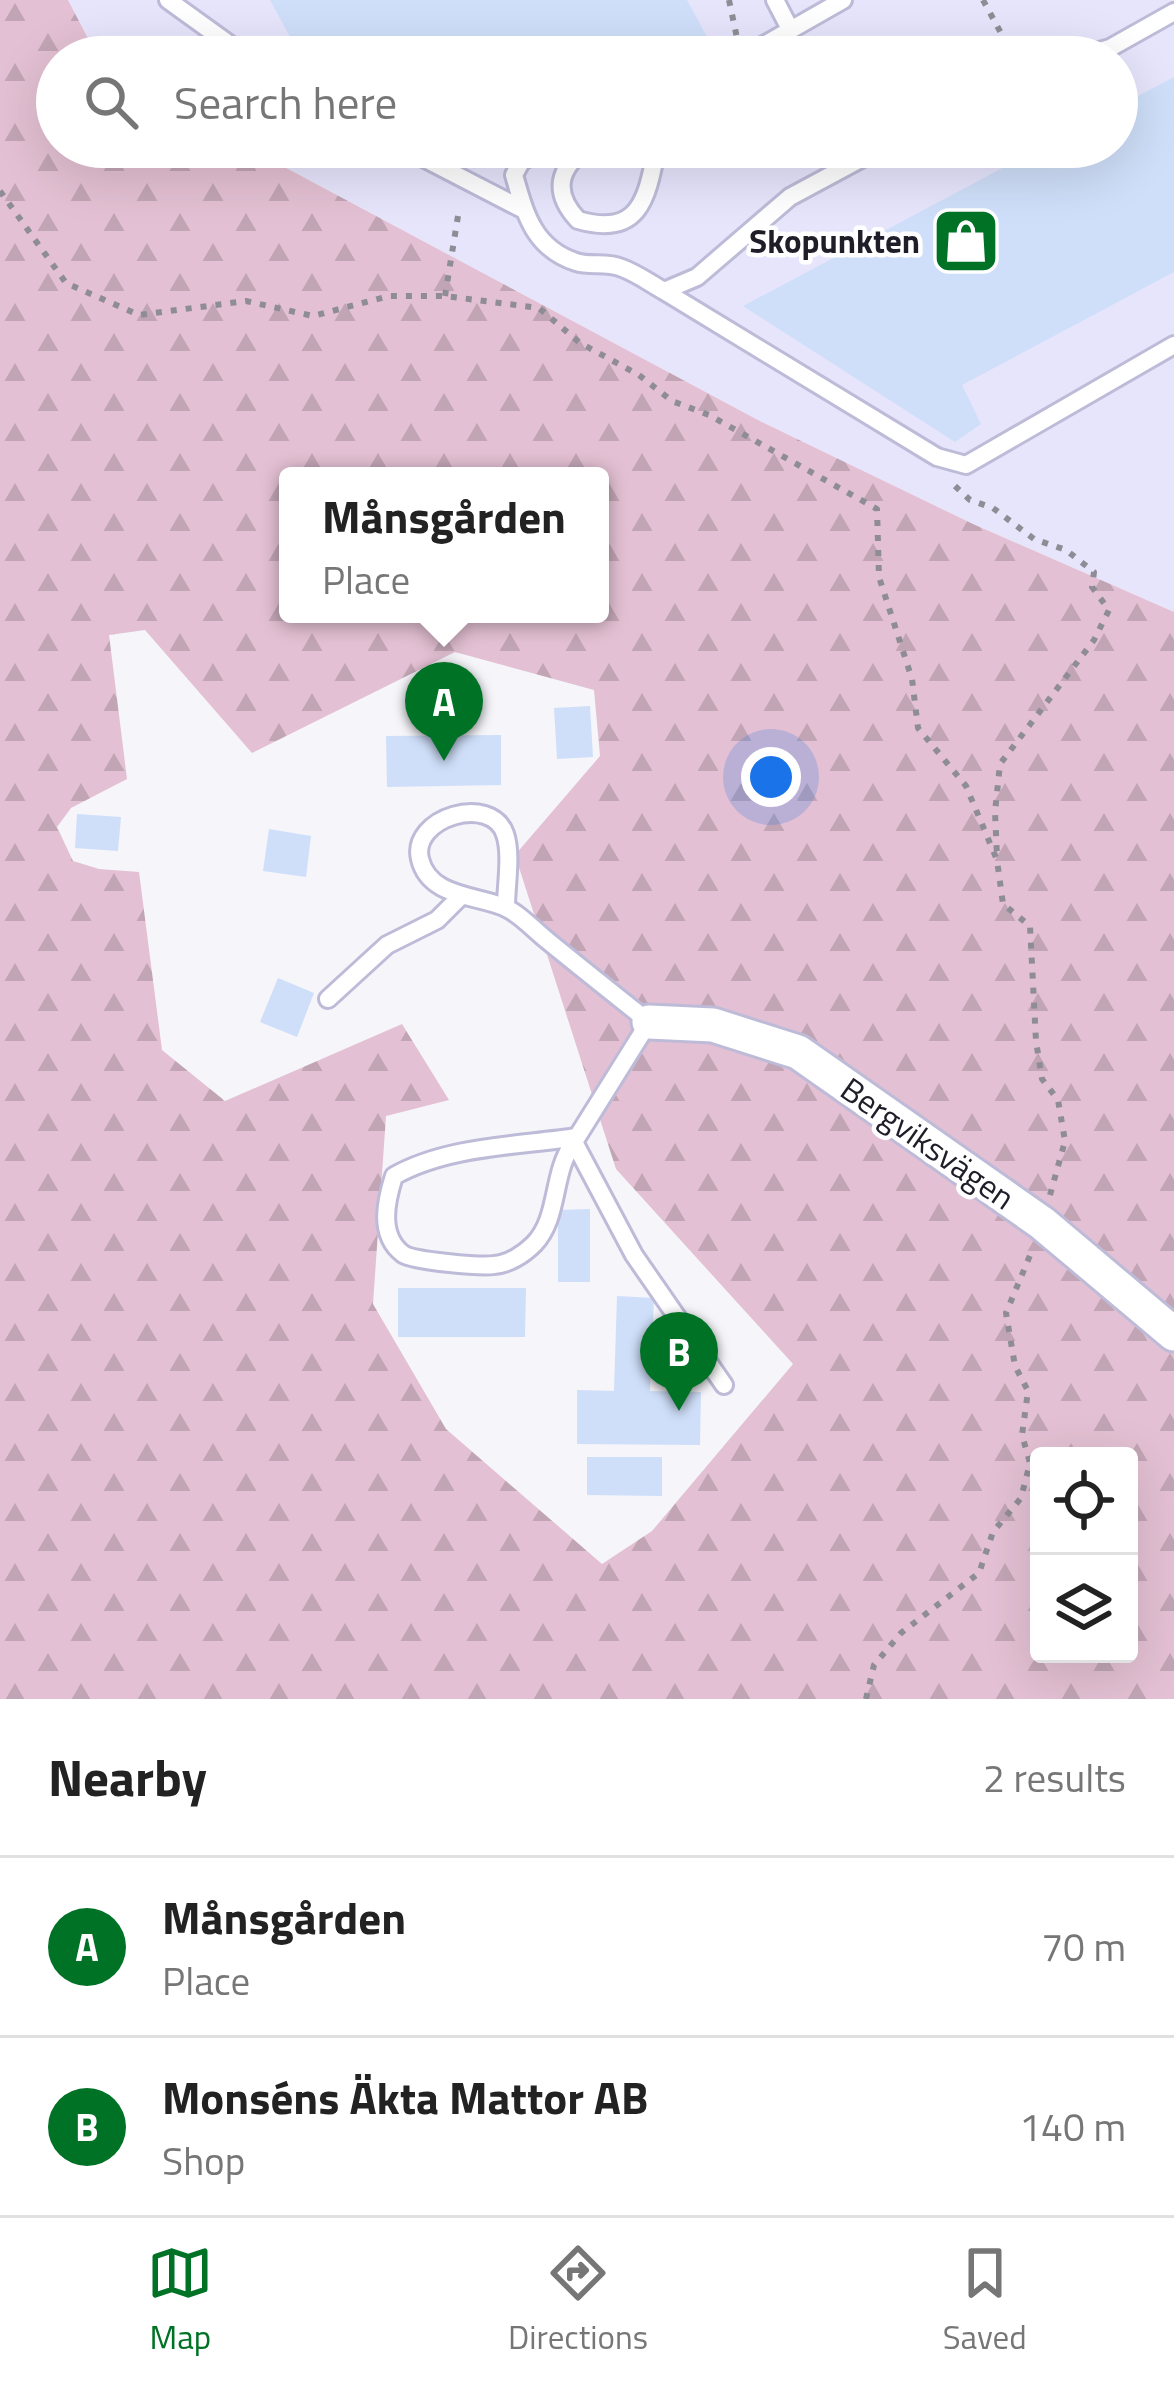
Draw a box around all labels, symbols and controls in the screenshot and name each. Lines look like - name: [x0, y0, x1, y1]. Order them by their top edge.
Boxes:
- search box: [36, 36, 1138, 168]
- text: Search here: [174, 68, 397, 136]
- icon: search: [78, 69, 144, 135]
- shop icon: Skopunkten: [931, 206, 1001, 276]
- place label: Skopunkten: [749, 216, 920, 266]
- popup: [279, 467, 609, 623]
- text: Månsgården: [322, 482, 566, 550]
- text: Place: [322, 550, 410, 609]
- pin: A: [405, 662, 483, 761]
- your location: [741, 747, 801, 807]
- street label: Bergviksvägen: [831, 1064, 1025, 1222]
- pin: B: [640, 1312, 718, 1411]
- map controls: [1030, 1447, 1138, 1663]
- button: locate: [1030, 1447, 1138, 1555]
- button: layers: [1030, 1555, 1138, 1663]
- text: Nearby: [48, 1738, 207, 1816]
- text: 2 results: [983, 1748, 1126, 1807]
- text: Månsgården: [162, 1883, 406, 1951]
- text: A: [75, 1917, 99, 1976]
- text: 70 m: [1041, 1917, 1126, 1976]
- text: Place: [162, 1951, 250, 2010]
- text: Monséns Äkta Mattor AB: [162, 2063, 648, 2131]
- text: B: [75, 2097, 99, 2156]
- text: 140 m: [1019, 2097, 1126, 2156]
- text: Shop: [162, 2131, 245, 2190]
- tab: Map: [147, 2240, 213, 2362]
- tab: Directions: [508, 2240, 648, 2362]
- tab: Saved: [943, 2240, 1027, 2362]

